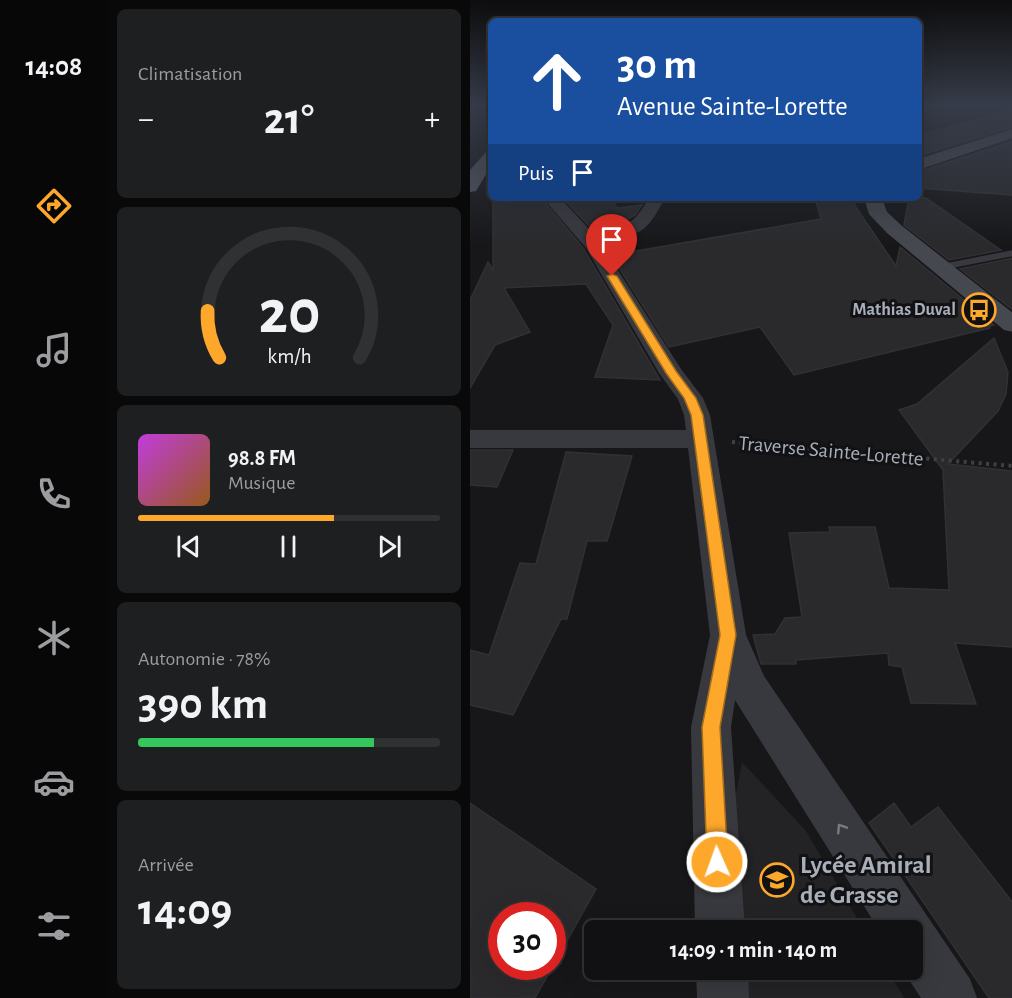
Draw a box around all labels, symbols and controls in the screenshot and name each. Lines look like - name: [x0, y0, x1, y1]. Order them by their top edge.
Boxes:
- icon: ahead: [518, 42, 596, 120]
- text: 30 m: [617, 44, 697, 86]
- text: 14:08: [26, 53, 82, 80]
- text: Climatisation: [138, 64, 242, 84]
- text: Avenue Sainte-Lorette: [617, 93, 848, 120]
- text: 21°: [264, 97, 314, 142]
- text: −: [138, 103, 154, 136]
- text: +: [424, 103, 440, 136]
- icon: arrive: [566, 156, 599, 189]
- text: Puis: [518, 162, 554, 184]
- icon: directions: [33, 185, 75, 227]
- pin: [586, 214, 637, 276]
- icon: arrive: [595, 223, 628, 256]
- text: 20: [258, 282, 320, 344]
- bus stop icon: Mathias Duval: [961, 292, 997, 328]
- place label: Mathias Duval: [852, 301, 956, 319]
- icon: music: [33, 329, 75, 371]
- text: km/h: [267, 347, 311, 368]
- street label: Traverse Sainte-Lorette: [738, 432, 924, 470]
- text: 98.8 FM: [228, 447, 296, 469]
- icon: phone: [33, 473, 75, 515]
- text: Musique: [228, 473, 295, 493]
- icon: previous: [172, 530, 205, 563]
- icon: pause: [272, 530, 305, 563]
- icon: next: [373, 530, 406, 563]
- icon: climate: [33, 617, 75, 659]
- text: Autonomie · 78%: [138, 649, 271, 669]
- text: 390 km: [138, 682, 268, 727]
- icon: car: [33, 761, 75, 803]
- one-way arrow: [837, 824, 848, 835]
- position arrow: [685, 830, 749, 894]
- place label: Lycée Amiral de Grasse: [800, 852, 932, 908]
- text: Arrivée: [138, 855, 194, 875]
- school or university icon: Lycée Amiral de Grasse: [759, 862, 795, 898]
- text: 14:09: [138, 888, 232, 933]
- speed limit sign: 30: [488, 902, 566, 980]
- icon: filters: [33, 905, 75, 947]
- text: 14:09 · 1 min · 140 m: [670, 939, 837, 961]

